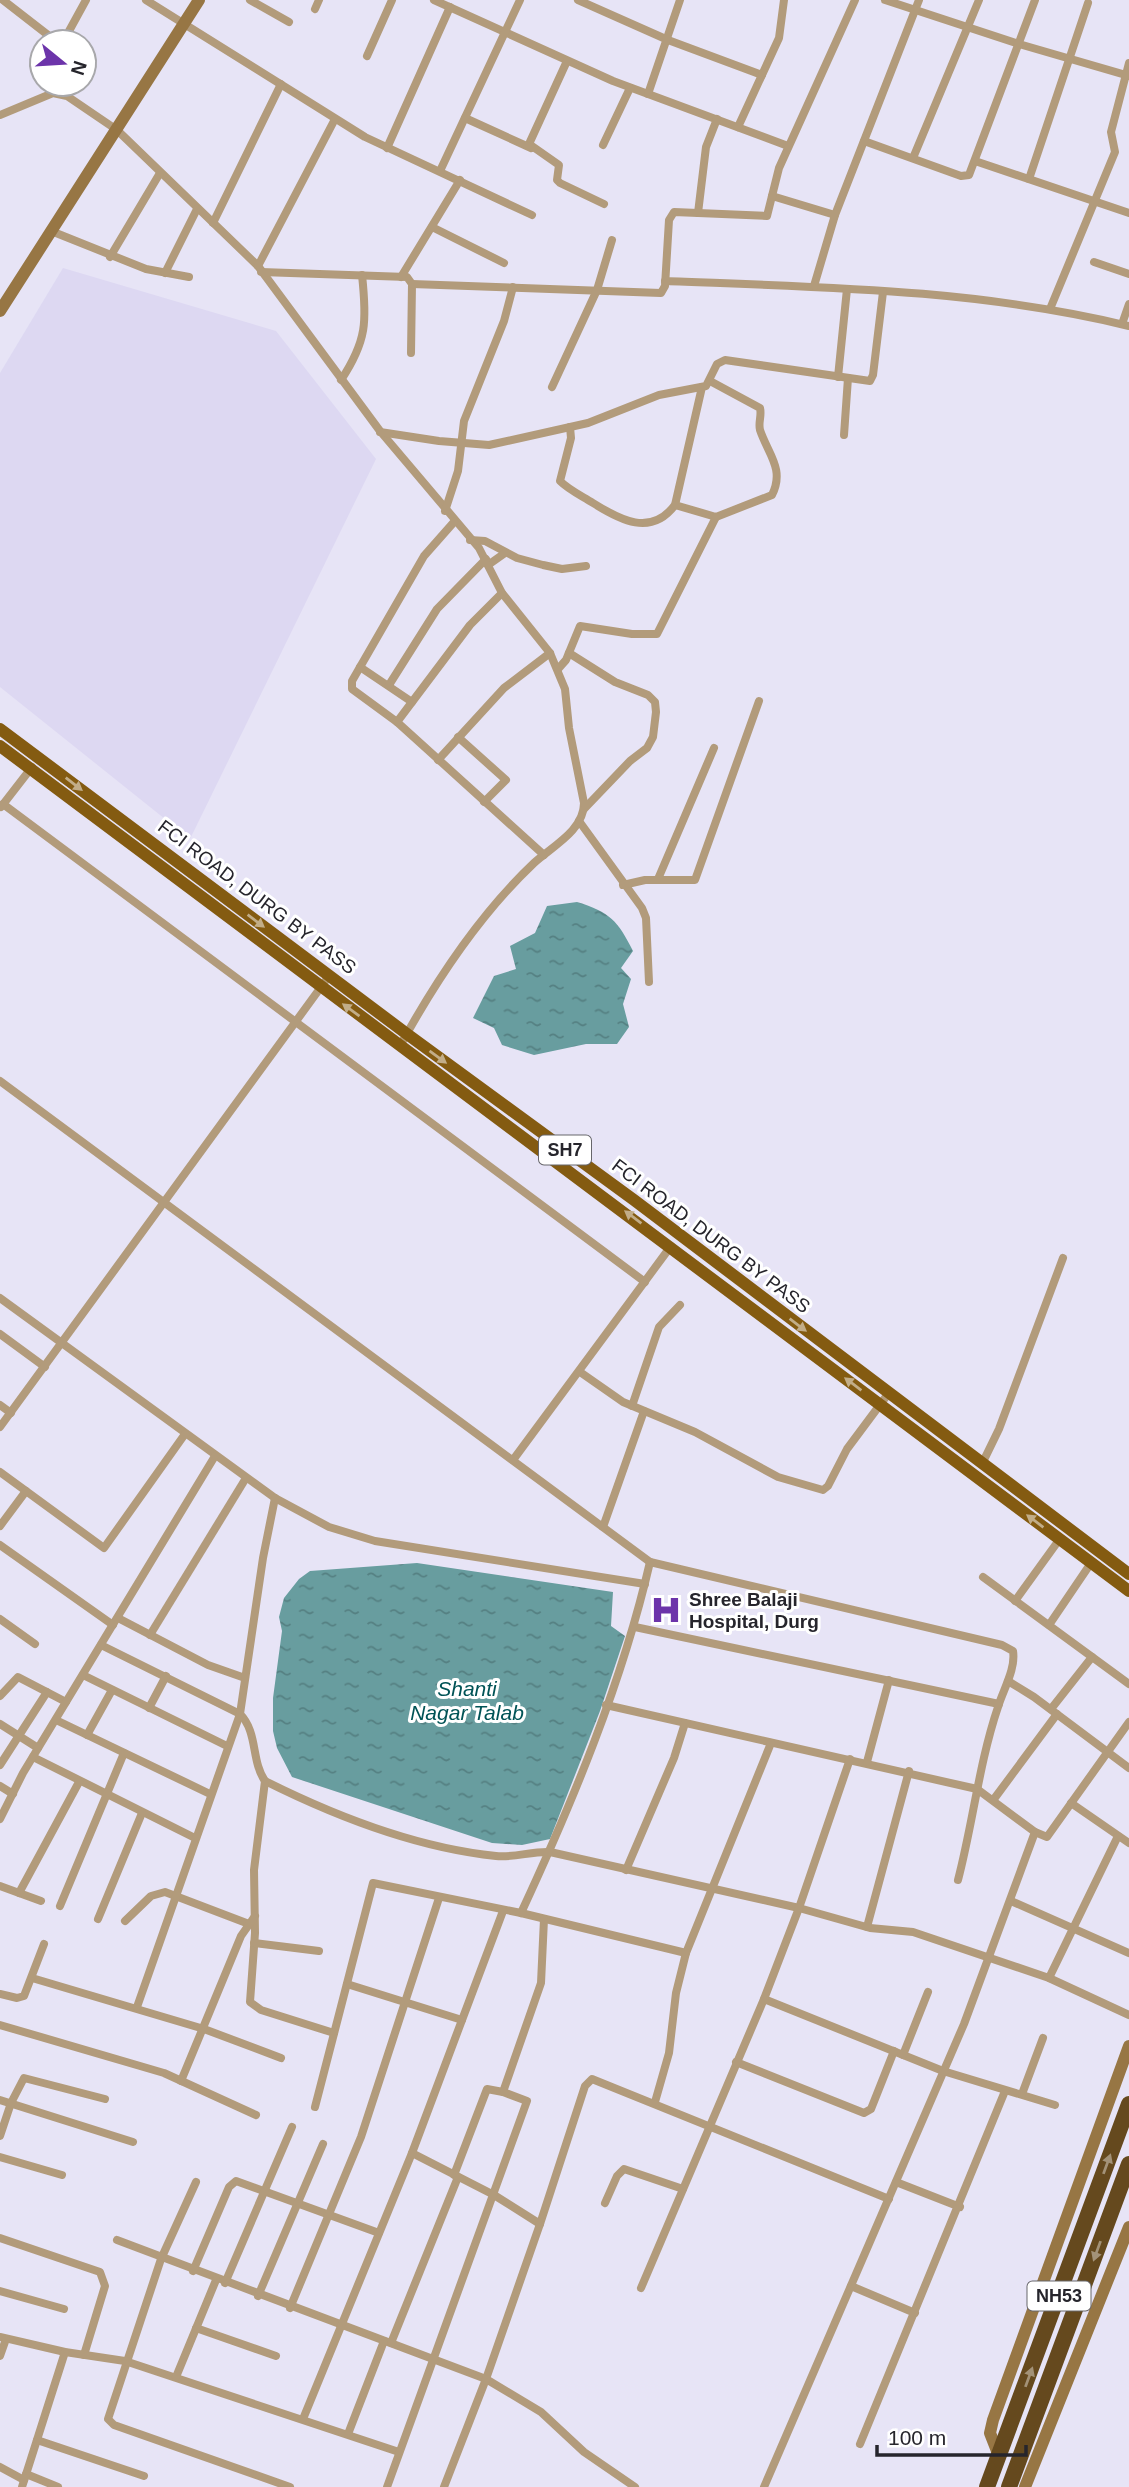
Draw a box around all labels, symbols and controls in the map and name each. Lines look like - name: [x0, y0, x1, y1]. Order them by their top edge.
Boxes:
- north arrow: [28, 28, 98, 98]
- text: N: [67, 58, 91, 78]
- one-way arrow: [65, 776, 83, 791]
- street label: FCI ROAD, DURG BY PASS: [154, 816, 360, 978]
- one-way arrow: [247, 913, 265, 927]
- one-way arrow: [342, 1003, 360, 1017]
- one-way arrow: [429, 1050, 447, 1064]
- road number: SH7: [539, 1135, 591, 1164]
- street label: FCI ROAD, DURG BY PASS: [608, 1155, 814, 1317]
- one-way arrow: [624, 1211, 642, 1225]
- one-way arrow: [788, 1317, 806, 1332]
- one-way arrow: [844, 1378, 862, 1392]
- one-way arrow: [1026, 1515, 1044, 1529]
- place label: Shree Balaji Hospital, Durg: [689, 1589, 819, 1632]
- hospital icon: Shree Balaji Hospital, Durg: [649, 1593, 683, 1627]
- water label: Shanti Nagar Talab: [410, 1677, 524, 1724]
- one-way arrow: [1102, 2153, 1113, 2174]
- one-way arrow: [1091, 2240, 1102, 2261]
- road number: NH53: [1028, 2282, 1090, 2310]
- one-way arrow: [1023, 2367, 1034, 2388]
- scale bar: [877, 2414, 1026, 2458]
- text: 100 m: [888, 2426, 946, 2449]

